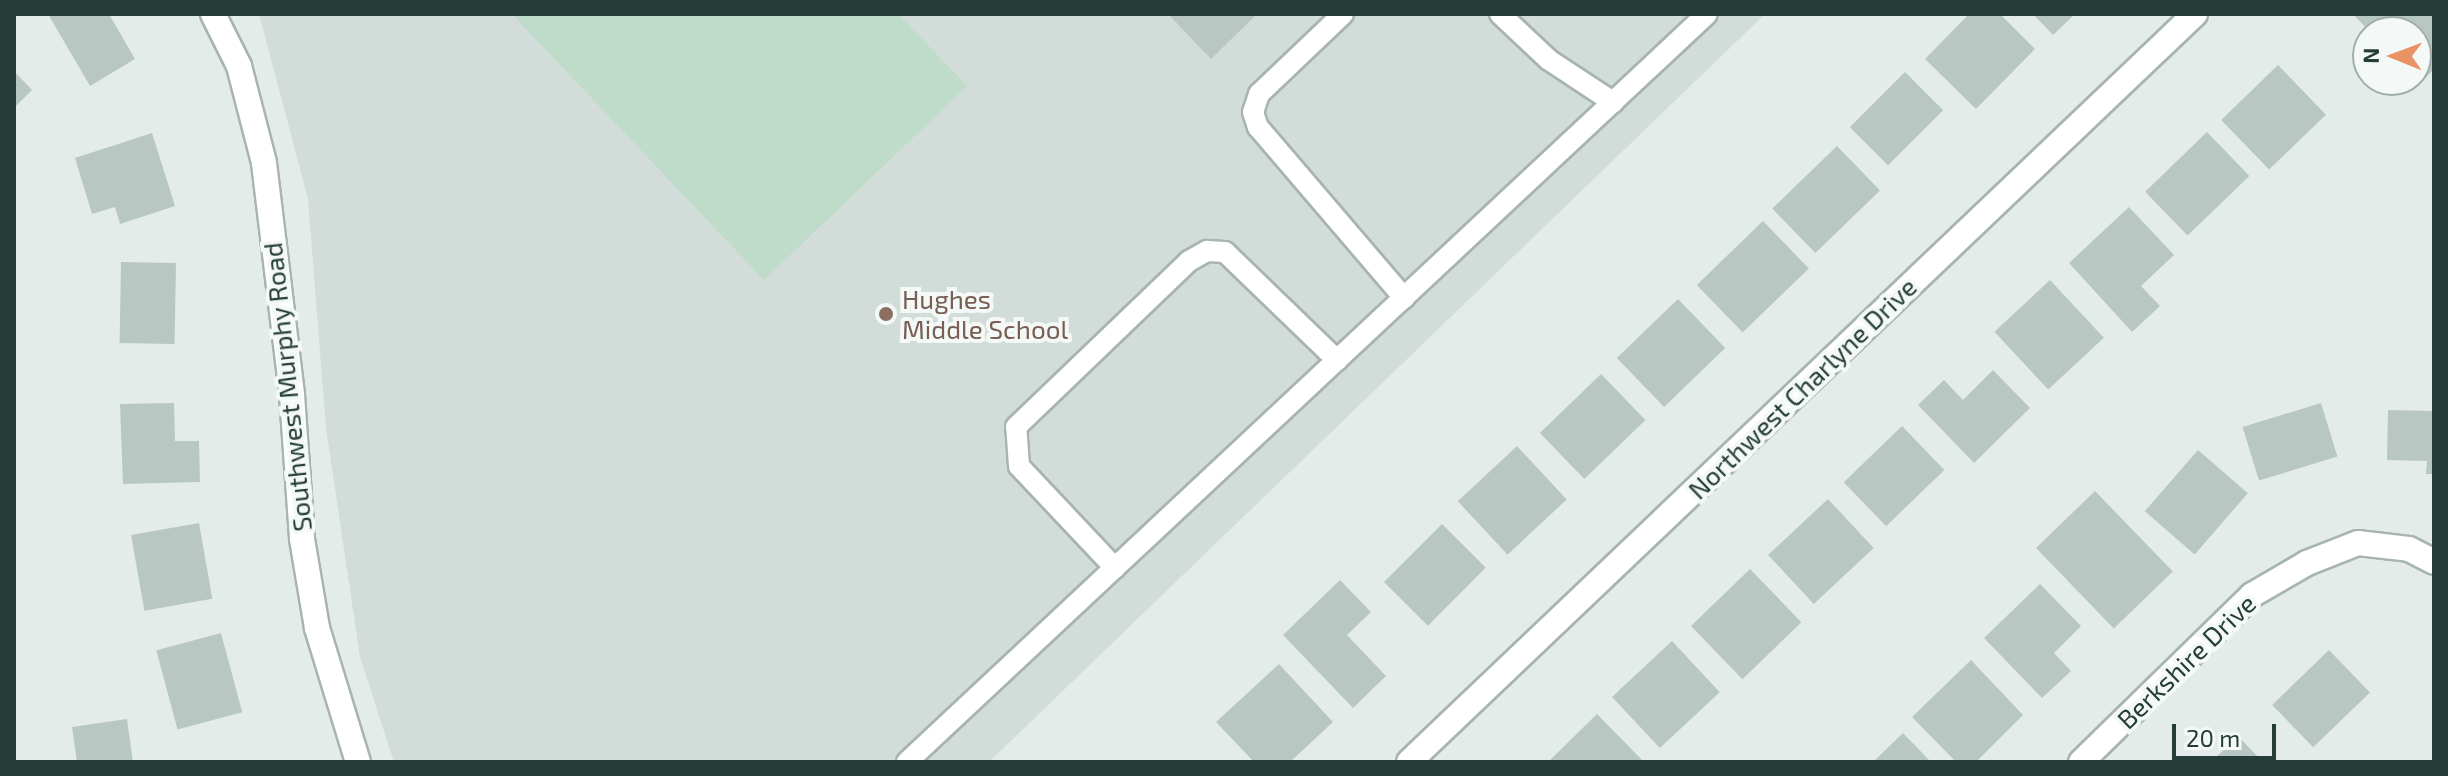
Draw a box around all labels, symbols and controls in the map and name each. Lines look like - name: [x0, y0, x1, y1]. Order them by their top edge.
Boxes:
- north arrow: [2352, 16, 2432, 96]
- text: N: [2357, 47, 2383, 64]
- street label: Southwest Murphy Road: [256, 241, 318, 533]
- street label: Northwest Charlyne Drive: [1682, 271, 1922, 505]
- place label: Hughes Middle School: [902, 283, 1068, 344]
- marker: Hughes Middle School: [877, 305, 895, 323]
- street label: Berkshire Drive: [2110, 587, 2262, 735]
- scale bar: [2176, 708, 2280, 758]
- text: 20 m: [2186, 723, 2240, 752]

